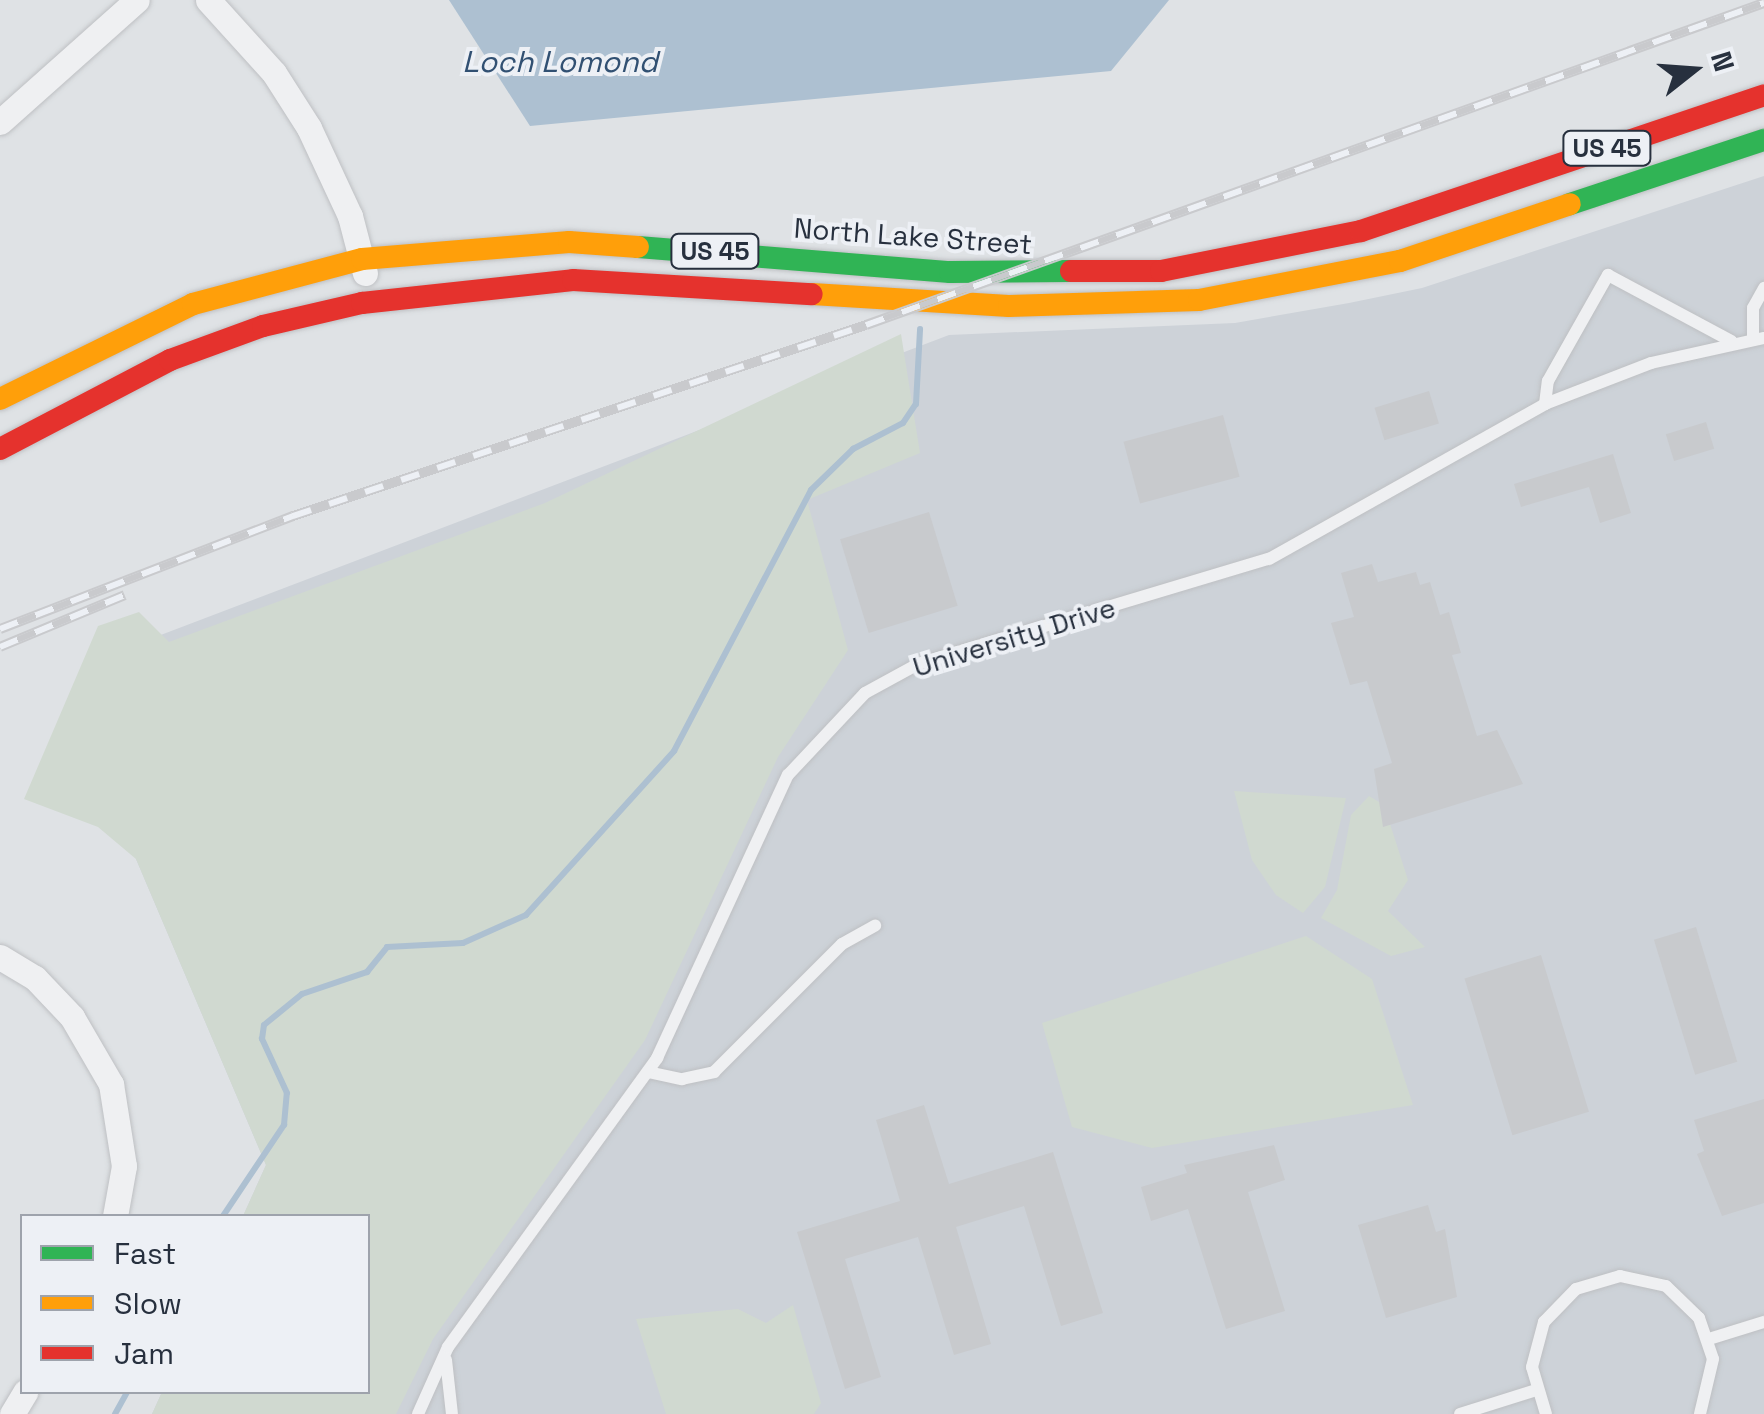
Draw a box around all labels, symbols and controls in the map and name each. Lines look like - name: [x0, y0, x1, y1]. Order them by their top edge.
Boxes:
- north arrow: [1644, 20, 1744, 120]
- water label: Loch Lomond: [462, 44, 658, 80]
- text: N: [1703, 47, 1743, 75]
- road number: US 45: [1562, 128, 1652, 168]
- street label: North Lake Street: [793, 211, 1033, 261]
- road number: US 45: [670, 231, 760, 271]
- street label: University Drive: [909, 590, 1119, 684]
- legend: [20, 1214, 370, 1394]
- text: Fast: [114, 1234, 176, 1273]
- text: Slow: [114, 1284, 182, 1323]
- text: Jam: [114, 1334, 174, 1373]

